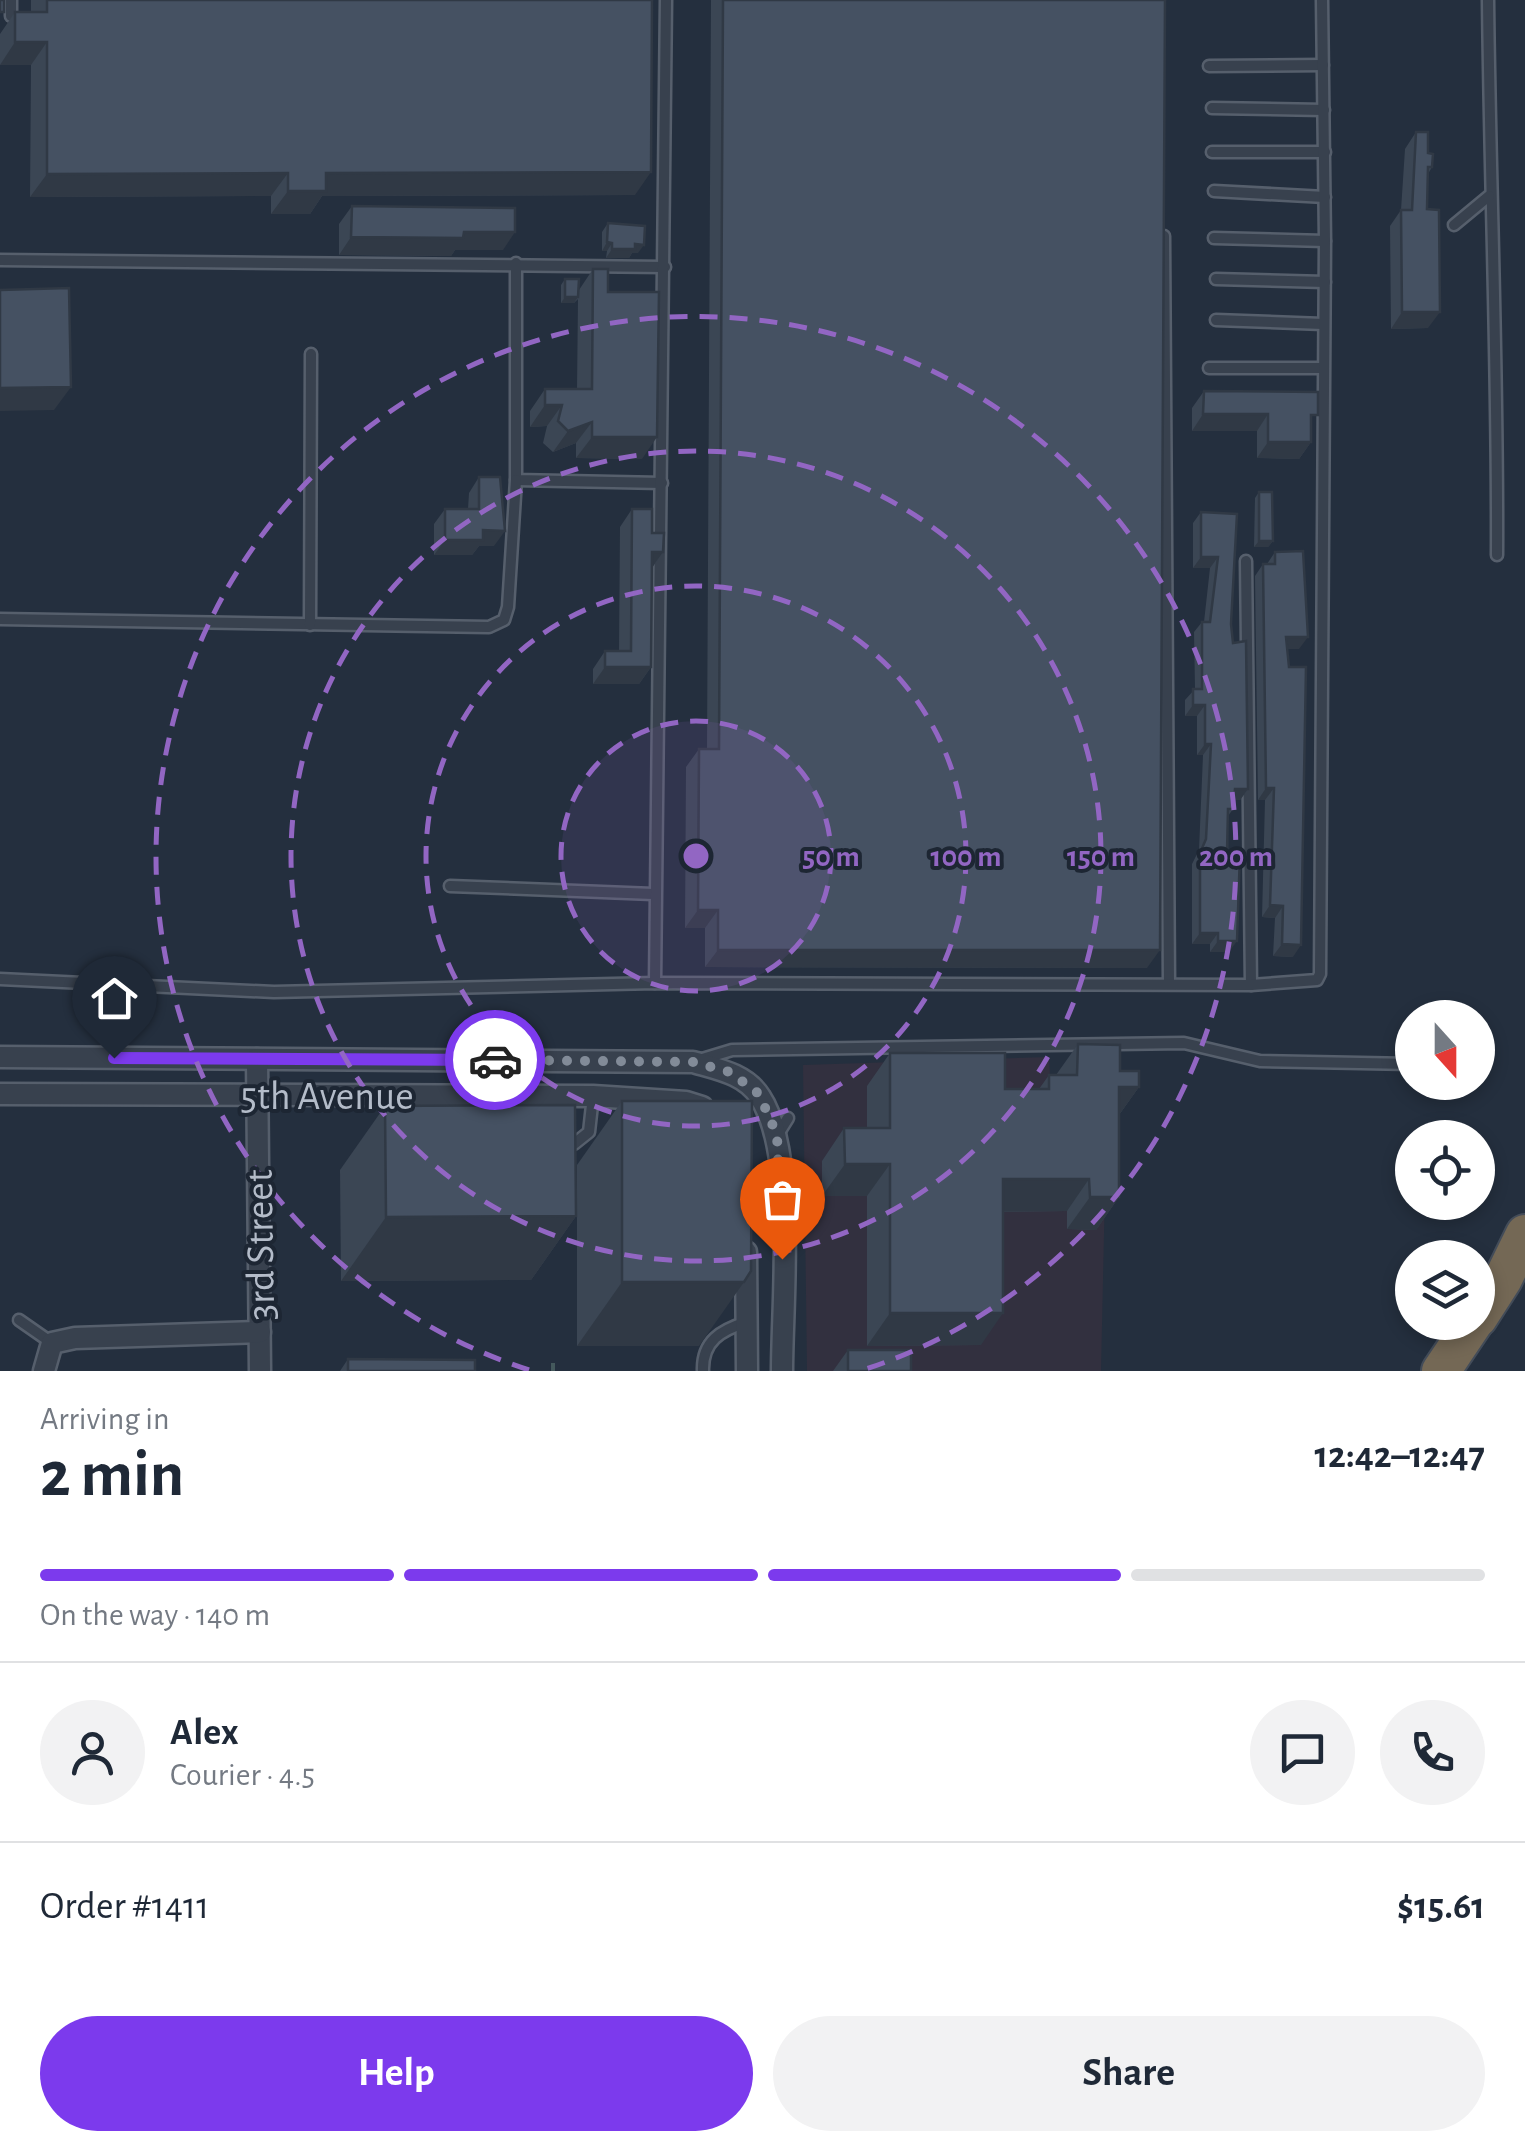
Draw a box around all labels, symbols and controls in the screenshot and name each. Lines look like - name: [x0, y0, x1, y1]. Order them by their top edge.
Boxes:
- centre of rings: [678, 838, 714, 874]
- text: 50 m: [802, 842, 860, 872]
- text: 100 m: [931, 842, 1001, 872]
- text: 150 m: [1067, 842, 1135, 872]
- text: 200 m: [1199, 842, 1273, 872]
- pin: [72, 956, 157, 1059]
- icon: home: [87, 971, 142, 1026]
- north arrow: [1395, 1000, 1495, 1100]
- map controls: [1395, 1000, 1495, 1340]
- courier: [445, 1010, 545, 1110]
- icon: car: [468, 1033, 523, 1088]
- street label: 5th Avenue: [240, 1077, 414, 1117]
- button: locate: [1395, 1120, 1495, 1220]
- pin: [740, 1157, 825, 1260]
- street label: 3rd Street: [240, 1169, 282, 1321]
- icon: bag: [755, 1172, 810, 1227]
- button: layers: [1395, 1240, 1495, 1340]
- text: Arriving in: [40, 1403, 169, 1435]
- text: 12:42–12:47: [1314, 1437, 1485, 1475]
- text: 2 min: [40, 1443, 184, 1508]
- text: On the way · 140 m: [40, 1599, 270, 1631]
- button: person: [40, 1700, 145, 1805]
- button: chat: [1250, 1700, 1355, 1805]
- button: phone: [1380, 1700, 1485, 1805]
- text: Alex: [170, 1714, 239, 1752]
- text: Courier · 4.5: [170, 1759, 315, 1791]
- text: Order #1411: [40, 1888, 209, 1926]
- text: $15.61: [1397, 1888, 1485, 1926]
- button: Help: [40, 2016, 753, 2131]
- button: Share: [773, 2016, 1485, 2131]

